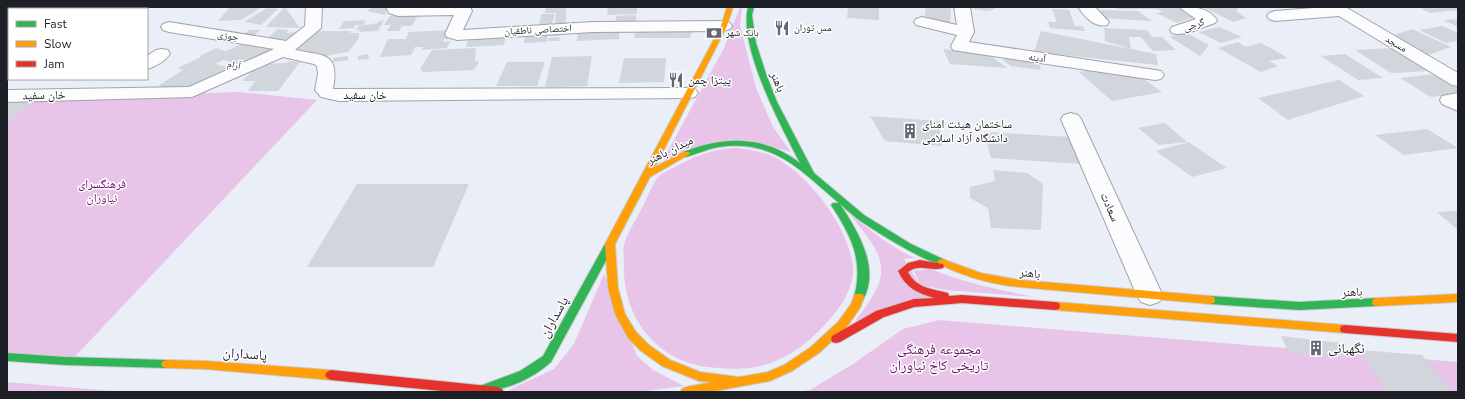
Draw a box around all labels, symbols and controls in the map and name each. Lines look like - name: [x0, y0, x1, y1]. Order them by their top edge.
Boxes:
- legend: [8, 8, 148, 80]
- street label: گرجی: [1182, 15, 1207, 35]
- text: Fast: [44, 16, 67, 32]
- restaurant icon: مس توران: [773, 19, 791, 37]
- street label: اختصاصی ناطقیان: [504, 21, 572, 39]
- place label: مس توران: [794, 21, 832, 35]
- bank icon: بانک شهر: [705, 24, 723, 42]
- place label: بانک شهر: [725, 26, 759, 40]
- street label: جوزی: [216, 27, 240, 45]
- street label: مسجد: [1383, 32, 1410, 56]
- text: Slow: [44, 36, 72, 52]
- street label: آدینه: [1027, 50, 1047, 66]
- text: Jam: [43, 56, 65, 72]
- street label: آرام: [226, 57, 243, 73]
- street label: باهنر: [766, 68, 789, 95]
- restaurant icon: پیتزا چمن: [667, 71, 685, 89]
- place label: پیتزا چمن: [688, 72, 732, 88]
- street label: خان سفید: [22, 87, 66, 103]
- street label: خان سفید: [343, 87, 387, 103]
- place label: ساختمان هیئت امنای دانشگاه آزاد اسلامی: [922, 116, 1012, 146]
- building icon: ساختمان هیئت امنای دانشگاه آزاد اسلامی: [901, 122, 919, 140]
- street label: میدان باهنر: [643, 132, 696, 168]
- park label: فرهنگسرای نیاوران: [78, 176, 126, 206]
- street label: سعادت: [1097, 190, 1123, 224]
- street label: باهنر: [1018, 264, 1041, 282]
- street label: باهنر: [1340, 283, 1363, 301]
- street label: پاسداران: [535, 293, 573, 341]
- building icon: نگهبانی: [1307, 339, 1325, 357]
- place label: نگهبانی: [1328, 339, 1365, 358]
- park label: مجموعه فرهنگی تاریخی کاخ نیاوران: [890, 340, 989, 375]
- street label: پاسداران: [222, 343, 268, 365]

